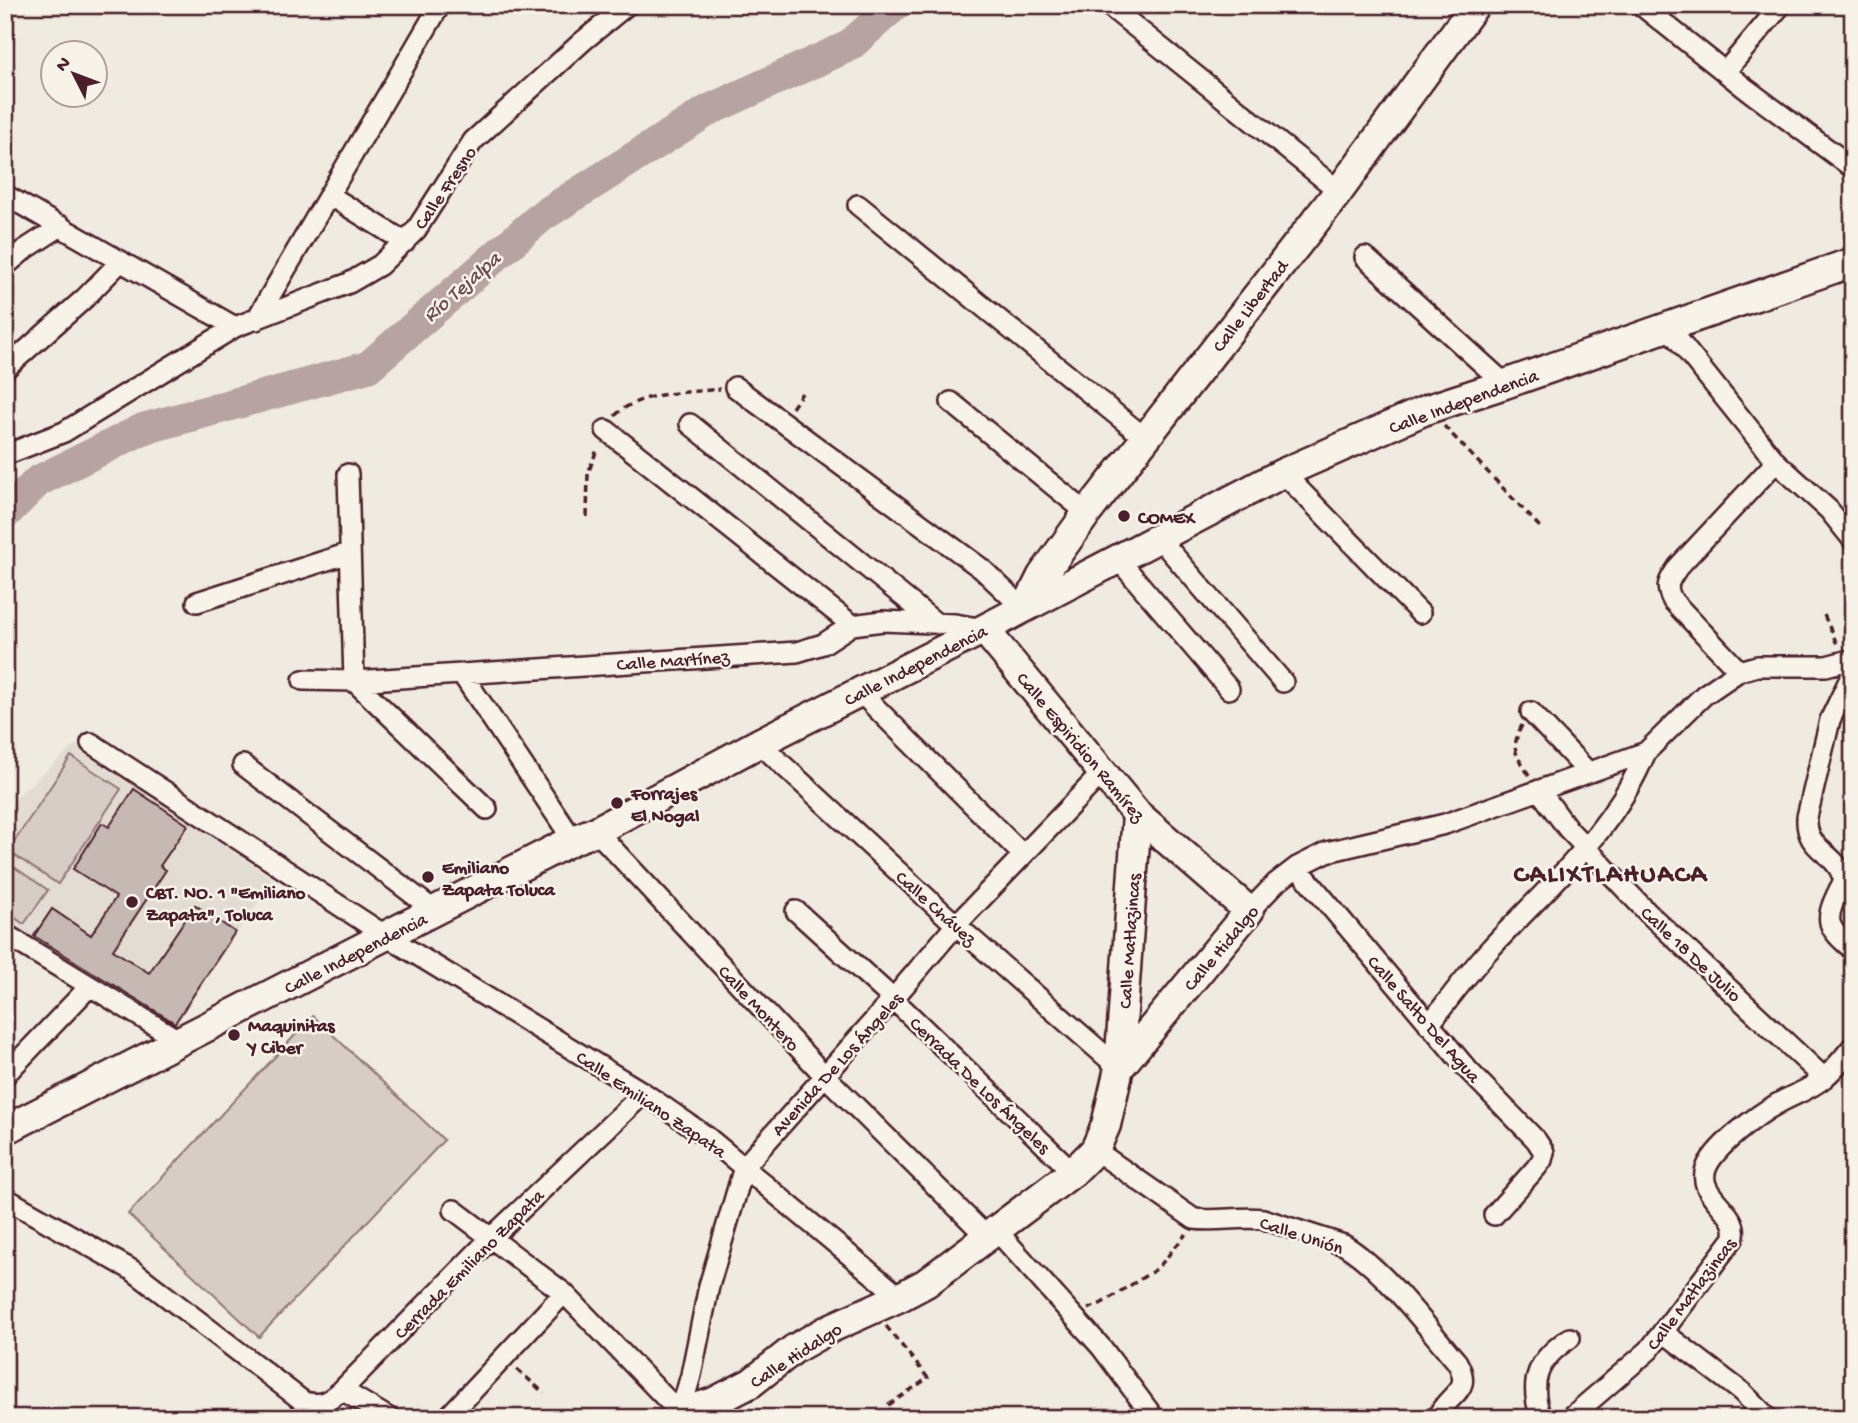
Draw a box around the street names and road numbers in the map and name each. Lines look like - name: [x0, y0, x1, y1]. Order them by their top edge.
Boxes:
- street label: Calle Fresno: [411, 143, 483, 235]
- street label: Calle Libertad: [1209, 255, 1296, 358]
- street label: Calle Independencia: [1386, 365, 1543, 441]
- street label: Calle Independencia: [841, 621, 993, 713]
- street label: Calle Martínez: [616, 647, 731, 678]
- street label: Calle Espiridion Ramírez: [1010, 669, 1149, 828]
- street label: Calle Chávez: [889, 867, 980, 952]
- street label: Calle Matlazincas: [1115, 872, 1148, 1010]
- street label: Calle Hidalgo: [1180, 902, 1265, 997]
- street label: Calle 18 De Julio: [1634, 903, 1745, 1008]
- street label: Calle Independencia: [281, 909, 433, 1001]
- street label: Calle Salto Del Agua: [1361, 952, 1485, 1090]
- street label: Calle Montero: [712, 961, 803, 1057]
- street label: Avenida De Los Ángeles: [768, 988, 910, 1142]
- street label: Cerrada De Los Ángeles: [903, 1013, 1055, 1160]
- street label: Calle Emiliano Zapata: [571, 1047, 731, 1166]
- street label: Cerrada Emiliano Zapata: [391, 1185, 551, 1345]
- street label: Calle Unión: [1256, 1213, 1346, 1262]
- street label: Calle Matlazincas: [1643, 1233, 1743, 1356]
- street label: Calle Hidalgo: [747, 1319, 847, 1395]

